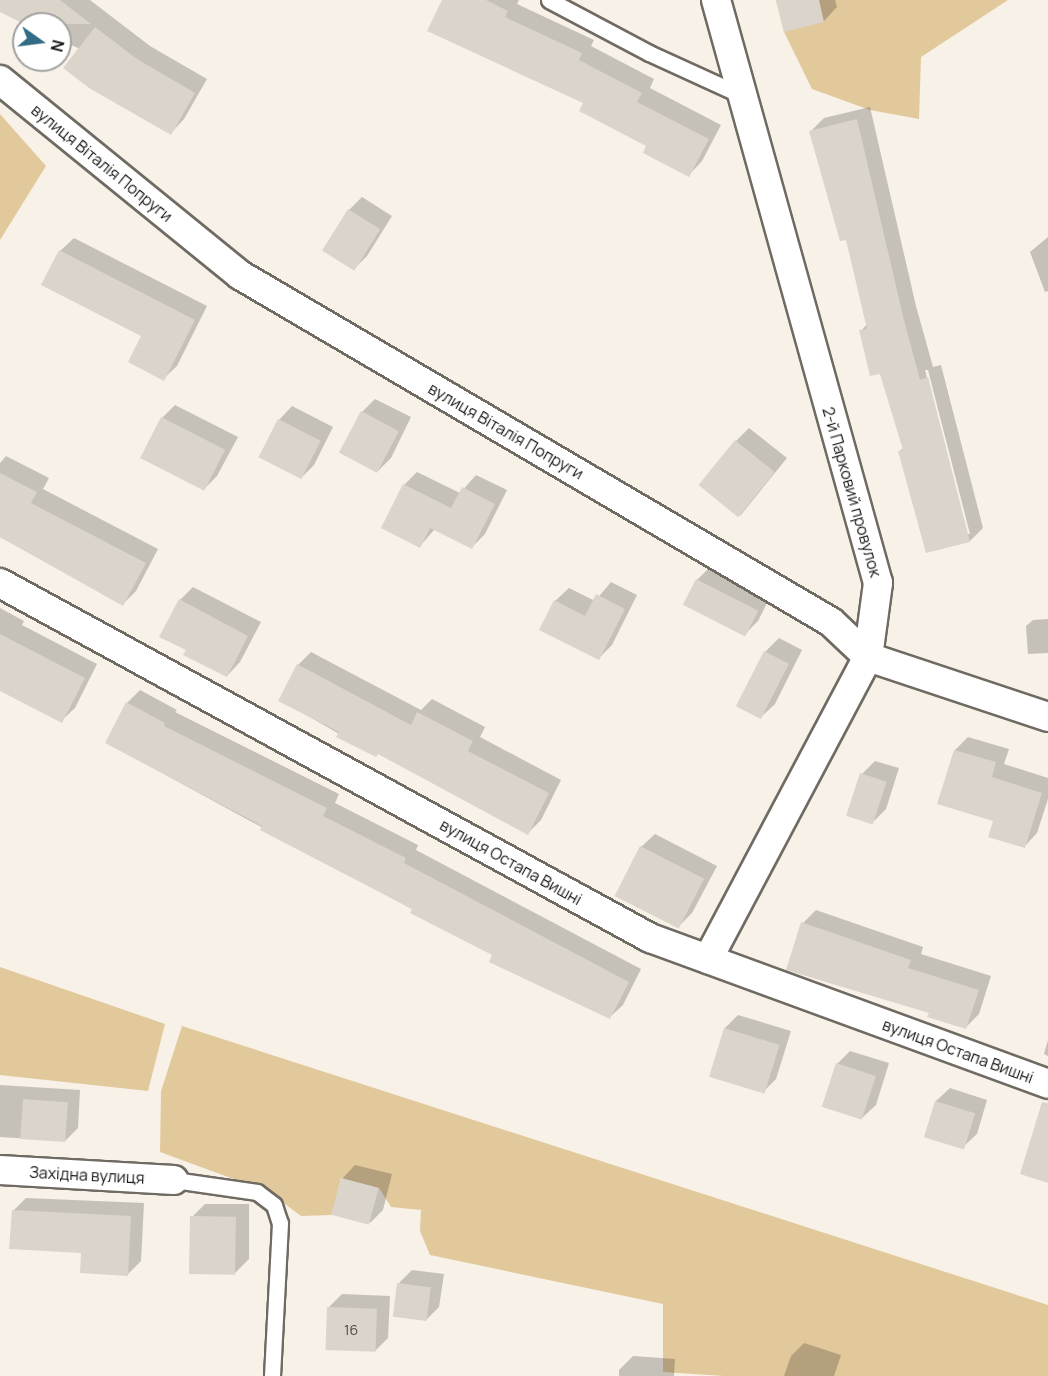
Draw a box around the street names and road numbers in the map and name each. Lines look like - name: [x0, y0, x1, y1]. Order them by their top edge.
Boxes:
- street label: вулиця Віталія Попруги: [28, 100, 176, 226]
- street label: вулиця Віталія Попруги: [425, 379, 587, 483]
- street label: 2-й Парковий провулок: [818, 405, 886, 579]
- street label: вулиця Остапа Вишні: [437, 815, 585, 909]
- street label: вулиця Остапа Вишні: [880, 1015, 1036, 1087]
- street label: Західна вулиця: [29, 1162, 145, 1188]

